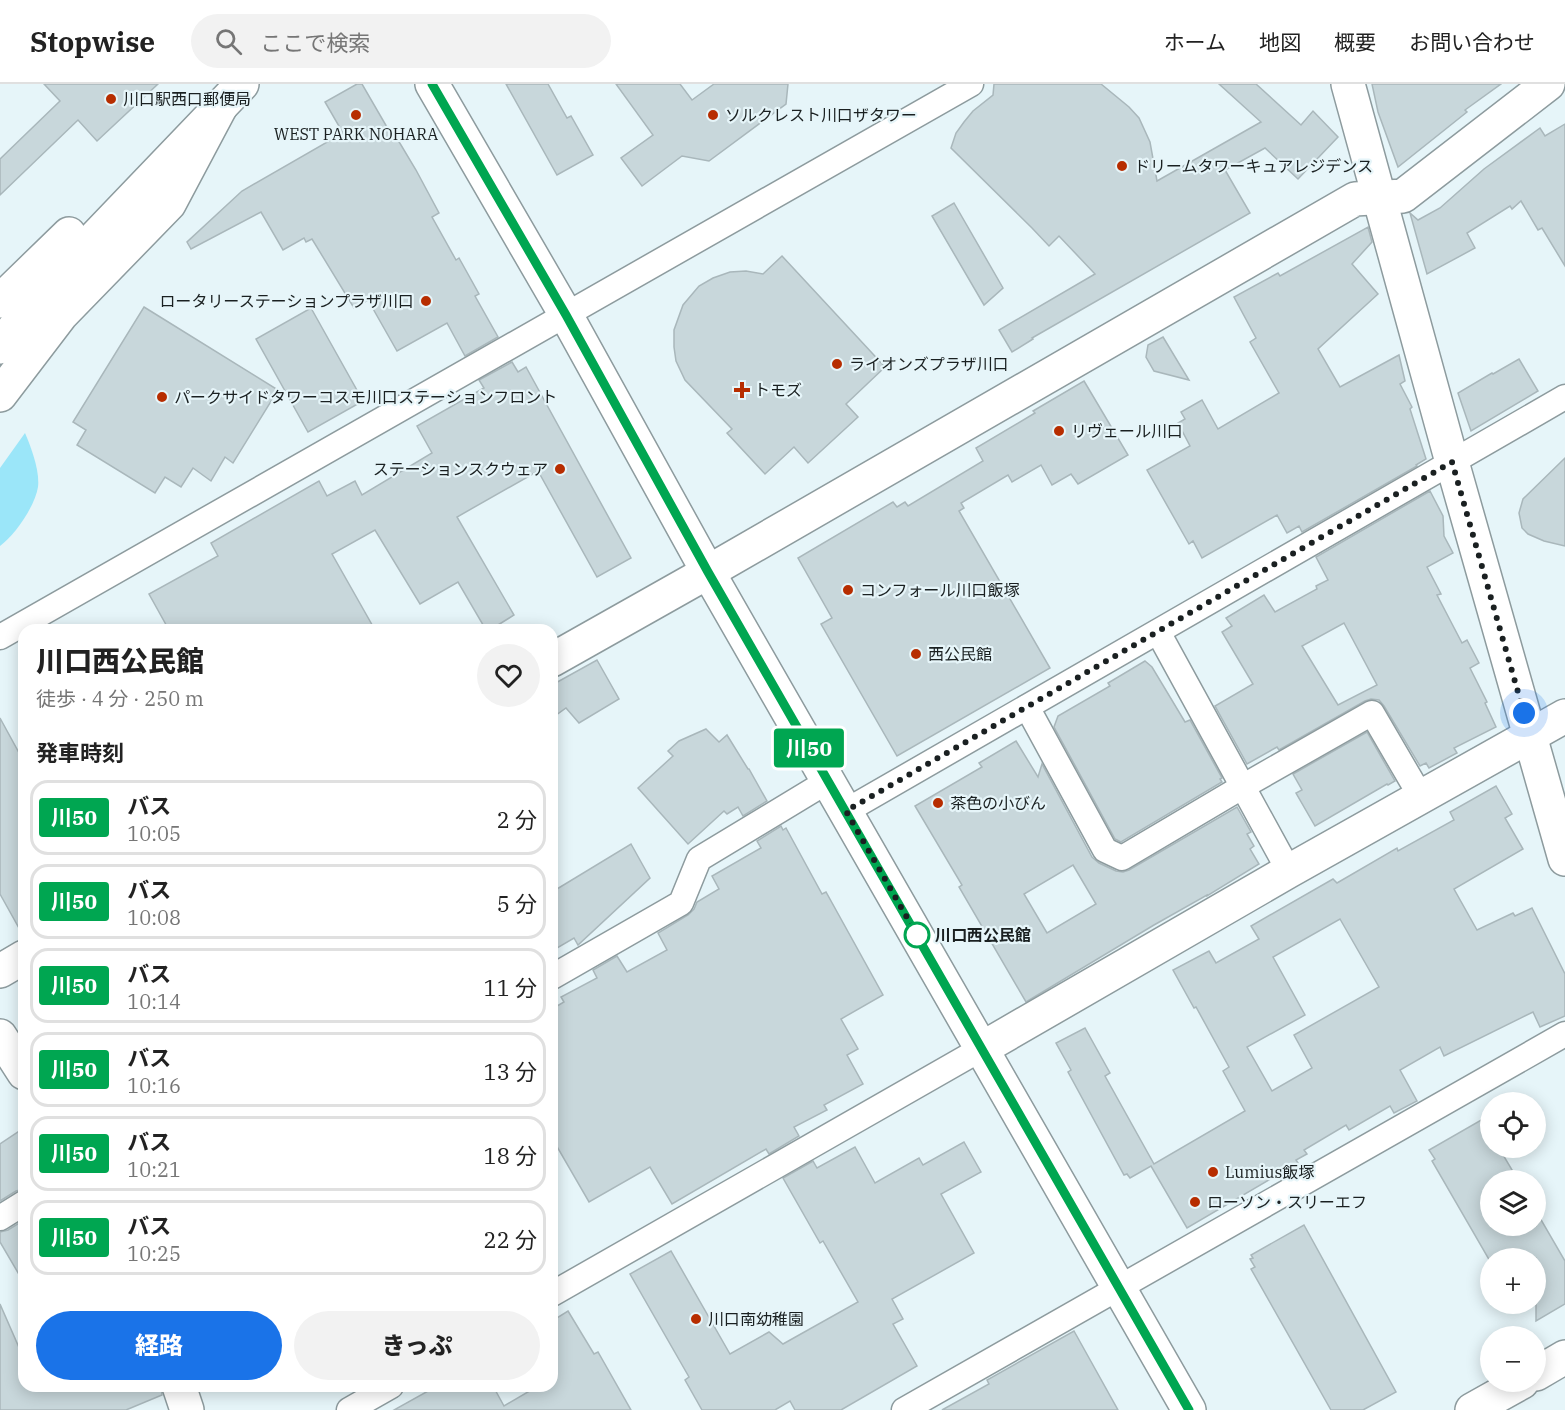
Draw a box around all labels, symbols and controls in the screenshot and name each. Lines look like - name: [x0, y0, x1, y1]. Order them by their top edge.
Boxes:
- search box: [191, 14, 611, 68]
- text: Stopwise: [30, 23, 155, 60]
- icon: search: [212, 25, 245, 58]
- text: ここで検索: [260, 28, 370, 57]
- text: ホーム: [1164, 28, 1226, 56]
- text: 地図: [1259, 28, 1301, 56]
- text: 概要: [1334, 28, 1376, 56]
- text: お問い合わせ: [1409, 28, 1535, 56]
- place label: 川口駅西口郵便局: [123, 89, 251, 109]
- marker: 川口駅西口郵便局: [104, 92, 118, 106]
- place label: ソルクレスト川口ザタワー: [725, 105, 917, 125]
- marker: WEST PARK NOHARA: [349, 108, 363, 122]
- marker: ソルクレスト川口ザタワー: [706, 108, 720, 122]
- place label: WEST PARK NOHARA: [274, 124, 438, 144]
- place label: ドリームタワーキュアレジデンス: [1134, 156, 1373, 176]
- marker: ドリームタワーキュアレジデンス: [1115, 159, 1129, 173]
- place label: ロータリーステーションプラザ川口: [160, 291, 414, 311]
- marker: ロータリーステーションプラザ川口: [419, 294, 433, 308]
- place label: ライオンズプラザ川口: [849, 354, 1009, 374]
- marker: ライオンズプラザ川口: [830, 357, 844, 371]
- place label: トモズ: [754, 380, 802, 400]
- marker: トモズ: [735, 383, 749, 397]
- place label: パークサイドタワーコスモ川口ステーションフロント: [174, 387, 557, 407]
- marker: パークサイドタワーコスモ川口ステーションフロント: [155, 390, 169, 404]
- place label: リヴェール川口: [1071, 421, 1183, 441]
- marker: リヴェール川口: [1052, 424, 1066, 438]
- place label: ステーションスクウェア: [373, 459, 548, 479]
- marker: ステーションスクウェア: [553, 462, 567, 476]
- place label: コンフォール川口飯塚: [860, 580, 1020, 600]
- marker: コンフォール川口飯塚: [841, 583, 855, 597]
- text: 川口西公民館: [36, 642, 204, 679]
- button: heart: [477, 644, 540, 707]
- place label: 西公民館: [928, 644, 992, 664]
- marker: 西公民館: [909, 647, 923, 661]
- text: 徒歩 · 4 分 · 250 m: [36, 685, 204, 712]
- your location: [1509, 698, 1539, 728]
- line badge: 川50: [774, 728, 844, 768]
- text: 川50: [786, 734, 832, 762]
- text: 発車時刻: [36, 738, 124, 767]
- text: バス: [127, 791, 171, 820]
- place label: 茶色の小びん: [950, 793, 1046, 813]
- marker: 茶色の小びん: [931, 796, 945, 810]
- text: 川50: [51, 803, 97, 831]
- text: 2 分: [497, 805, 537, 834]
- text: 10:05: [127, 820, 181, 847]
- text: バス: [127, 875, 171, 904]
- text: 川50: [51, 887, 97, 915]
- text: 5 分: [497, 889, 537, 918]
- text: 10:08: [127, 904, 181, 931]
- marker: 川口西公民館: [904, 922, 930, 948]
- place label: 川口西公民館: [935, 925, 1031, 945]
- text: バス: [127, 959, 171, 988]
- text: 川50: [51, 971, 97, 999]
- text: 11 分: [483, 973, 537, 1002]
- text: 10:14: [127, 988, 181, 1015]
- text: バス: [127, 1043, 171, 1072]
- text: 川50: [51, 1055, 97, 1083]
- text: 13 分: [483, 1057, 537, 1086]
- text: 10:16: [127, 1072, 181, 1099]
- map controls: [1480, 1092, 1546, 1392]
- button: locate: [1480, 1092, 1546, 1158]
- text: バス: [127, 1127, 171, 1156]
- text: 川50: [51, 1139, 97, 1167]
- text: 18 分: [483, 1141, 537, 1170]
- text: 10:21: [127, 1156, 181, 1183]
- place label: Lumius飯塚: [1225, 1162, 1314, 1182]
- marker: Lumius飯塚: [1206, 1165, 1220, 1179]
- button: layers: [1480, 1170, 1546, 1236]
- place label: ローソン・スリーエフ: [1207, 1192, 1367, 1212]
- marker: ローソン・スリーエフ: [1188, 1195, 1202, 1209]
- text: バス: [127, 1211, 171, 1240]
- text: 川50: [51, 1223, 97, 1251]
- text: 22 分: [483, 1225, 537, 1254]
- text: 10:25: [127, 1240, 181, 1267]
- button: +: [1480, 1248, 1546, 1314]
- place label: 川口南幼稚園: [708, 1309, 804, 1329]
- button: 経路: [36, 1311, 282, 1380]
- button: きっぷ: [294, 1311, 540, 1380]
- marker: 川口南幼稚園: [689, 1312, 703, 1326]
- button: −: [1480, 1326, 1546, 1392]

